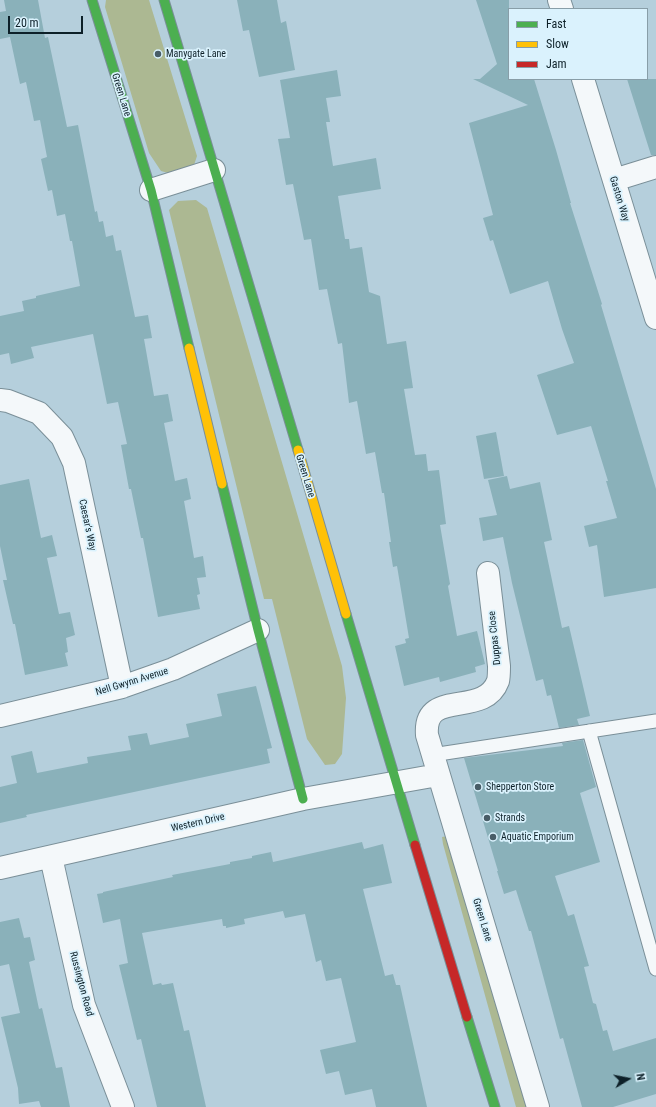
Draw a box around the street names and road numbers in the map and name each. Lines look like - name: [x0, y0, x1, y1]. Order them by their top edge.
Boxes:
- street label: Green Lane: [109, 72, 133, 118]
- street label: Gaston Way: [606, 175, 632, 223]
- street label: Green Lane: [293, 453, 317, 499]
- street label: Caesar's Way: [76, 498, 98, 552]
- street label: Duppas Close: [486, 610, 504, 666]
- street label: Nell Gwynn Avenue: [94, 665, 170, 699]
- street label: Western Drive: [170, 811, 226, 835]
- street label: Green Lane: [470, 897, 494, 943]
- street label: Russington Road: [67, 950, 95, 1018]

